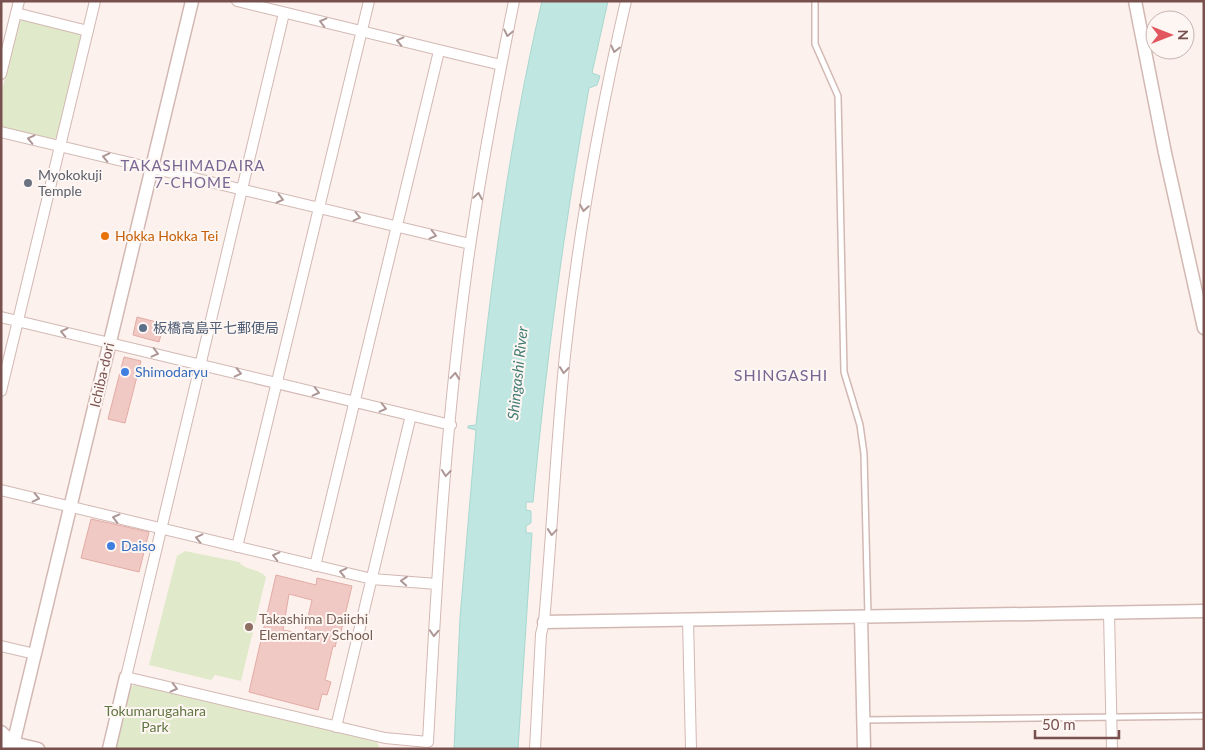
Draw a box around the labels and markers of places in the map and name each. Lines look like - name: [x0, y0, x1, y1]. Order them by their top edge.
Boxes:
- place label: Myokokuji Temple: [38, 166, 102, 199]
- marker: Myokokuji Temple: [22, 177, 34, 189]
- place label: Hokka Hokka Tei: [115, 227, 218, 244]
- marker: Hokka Hokka Tei: [99, 230, 111, 242]
- place label: 板橋高島平七郵便局: [153, 319, 279, 336]
- marker: 板橋高島平七郵便局: [137, 322, 149, 334]
- place label: Shimodaryu: [135, 363, 208, 380]
- marker: Shimodaryu: [119, 366, 131, 378]
- place label: Daiso: [121, 537, 156, 554]
- marker: Daiso: [105, 540, 117, 552]
- place label: Takashima Daiichi Elementary School: [259, 610, 373, 643]
- marker: Takashima Daiichi Elementary School: [243, 621, 255, 633]

